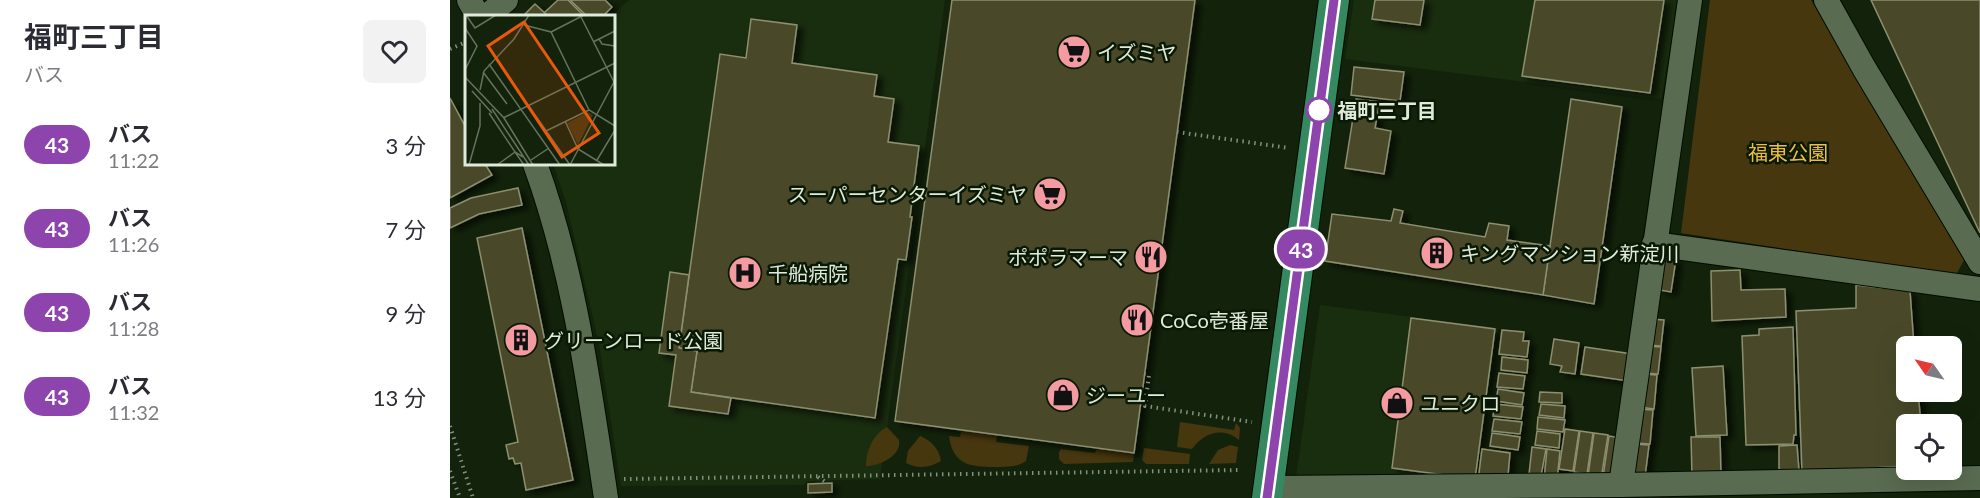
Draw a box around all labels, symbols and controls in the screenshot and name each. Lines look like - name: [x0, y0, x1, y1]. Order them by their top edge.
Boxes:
- inset map: [465, 15, 615, 165]
- text: 福町三丁目: [24, 19, 164, 53]
- button: heart: [363, 20, 426, 83]
- supermarket icon: イズミヤ: [1056, 34, 1092, 70]
- place label: イズミヤ: [1097, 40, 1176, 64]
- text: バス: [24, 62, 64, 86]
- marker: 福町三丁目: [1306, 97, 1332, 123]
- place label: 福町三丁目: [1337, 98, 1437, 122]
- text: バス: [108, 120, 152, 147]
- text: 43: [45, 132, 69, 157]
- text: 3 分: [386, 132, 426, 159]
- park label: 福東公園: [1748, 140, 1828, 164]
- text: 11:22: [108, 148, 159, 172]
- supermarket icon: スーパーセンターイズミヤ: [1032, 176, 1068, 212]
- place label: スーパーセンターイズミヤ: [788, 182, 1027, 206]
- text: バス: [108, 204, 152, 231]
- text: 43: [45, 216, 69, 241]
- text: 7 分: [386, 216, 426, 243]
- line badge: 43: [1274, 230, 1328, 268]
- text: 11:26: [108, 232, 159, 256]
- building icon: キングマンション新淀川: [1419, 235, 1455, 271]
- text: 43: [1289, 237, 1313, 262]
- restaurant icon: ポポラマーマ: [1133, 239, 1169, 275]
- place label: キングマンション新淀川: [1460, 241, 1679, 265]
- place label: ポポラマーマ: [1008, 245, 1128, 269]
- hospital icon: 千船病院: [727, 255, 763, 291]
- place label: 千船病院: [768, 261, 848, 285]
- text: バス: [108, 288, 152, 315]
- text: 43: [45, 300, 69, 325]
- text: 9 分: [386, 300, 426, 327]
- restaurant icon: CoCo壱番屋: [1119, 302, 1155, 338]
- place label: CoCo壱番屋: [1160, 308, 1269, 332]
- text: 11:28: [108, 316, 159, 340]
- building icon: グリーンロード公園: [503, 322, 539, 358]
- place label: グリーンロード公園: [544, 328, 723, 352]
- north arrow: [1896, 336, 1962, 402]
- map controls: [1896, 336, 1962, 480]
- text: バス: [108, 372, 152, 399]
- shop icon: ジーユー: [1045, 377, 1081, 413]
- place label: ジーユー: [1086, 383, 1166, 407]
- text: 43: [45, 384, 69, 409]
- text: 13 分: [373, 384, 426, 411]
- shop icon: ユニクロ: [1379, 385, 1415, 421]
- place label: ユニクロ: [1420, 391, 1500, 415]
- text: 11:32: [108, 400, 159, 424]
- button: locate: [1896, 414, 1962, 480]

